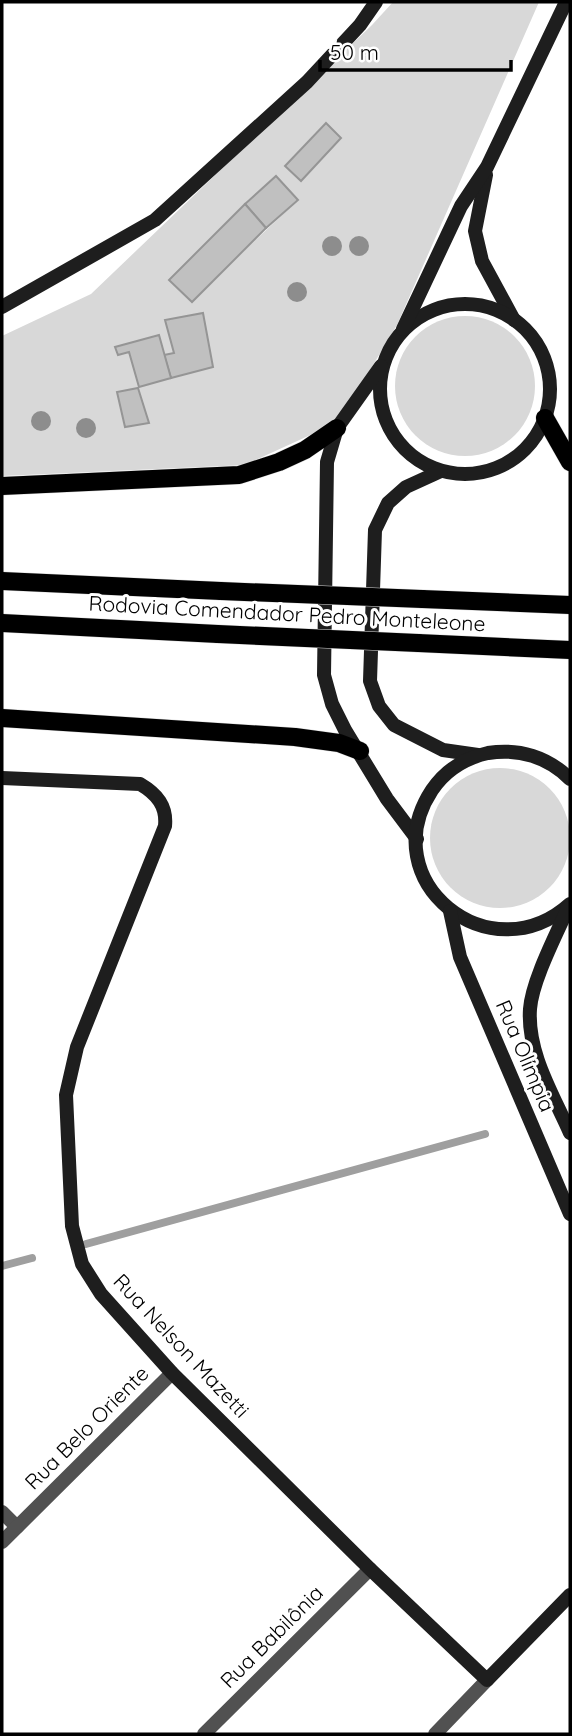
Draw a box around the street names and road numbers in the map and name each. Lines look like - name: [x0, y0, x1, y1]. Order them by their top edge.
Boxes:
- street label: Rodovia Comendador Pedro Monteleone: [88, 590, 486, 636]
- street label: Rua Olímpia: [491, 996, 561, 1115]
- street label: Rua Nelson Mazetti: [108, 1268, 255, 1423]
- street label: Rua Belo Oriente: [19, 1360, 154, 1495]
- street label: Rua Babilônia: [214, 1579, 328, 1693]

